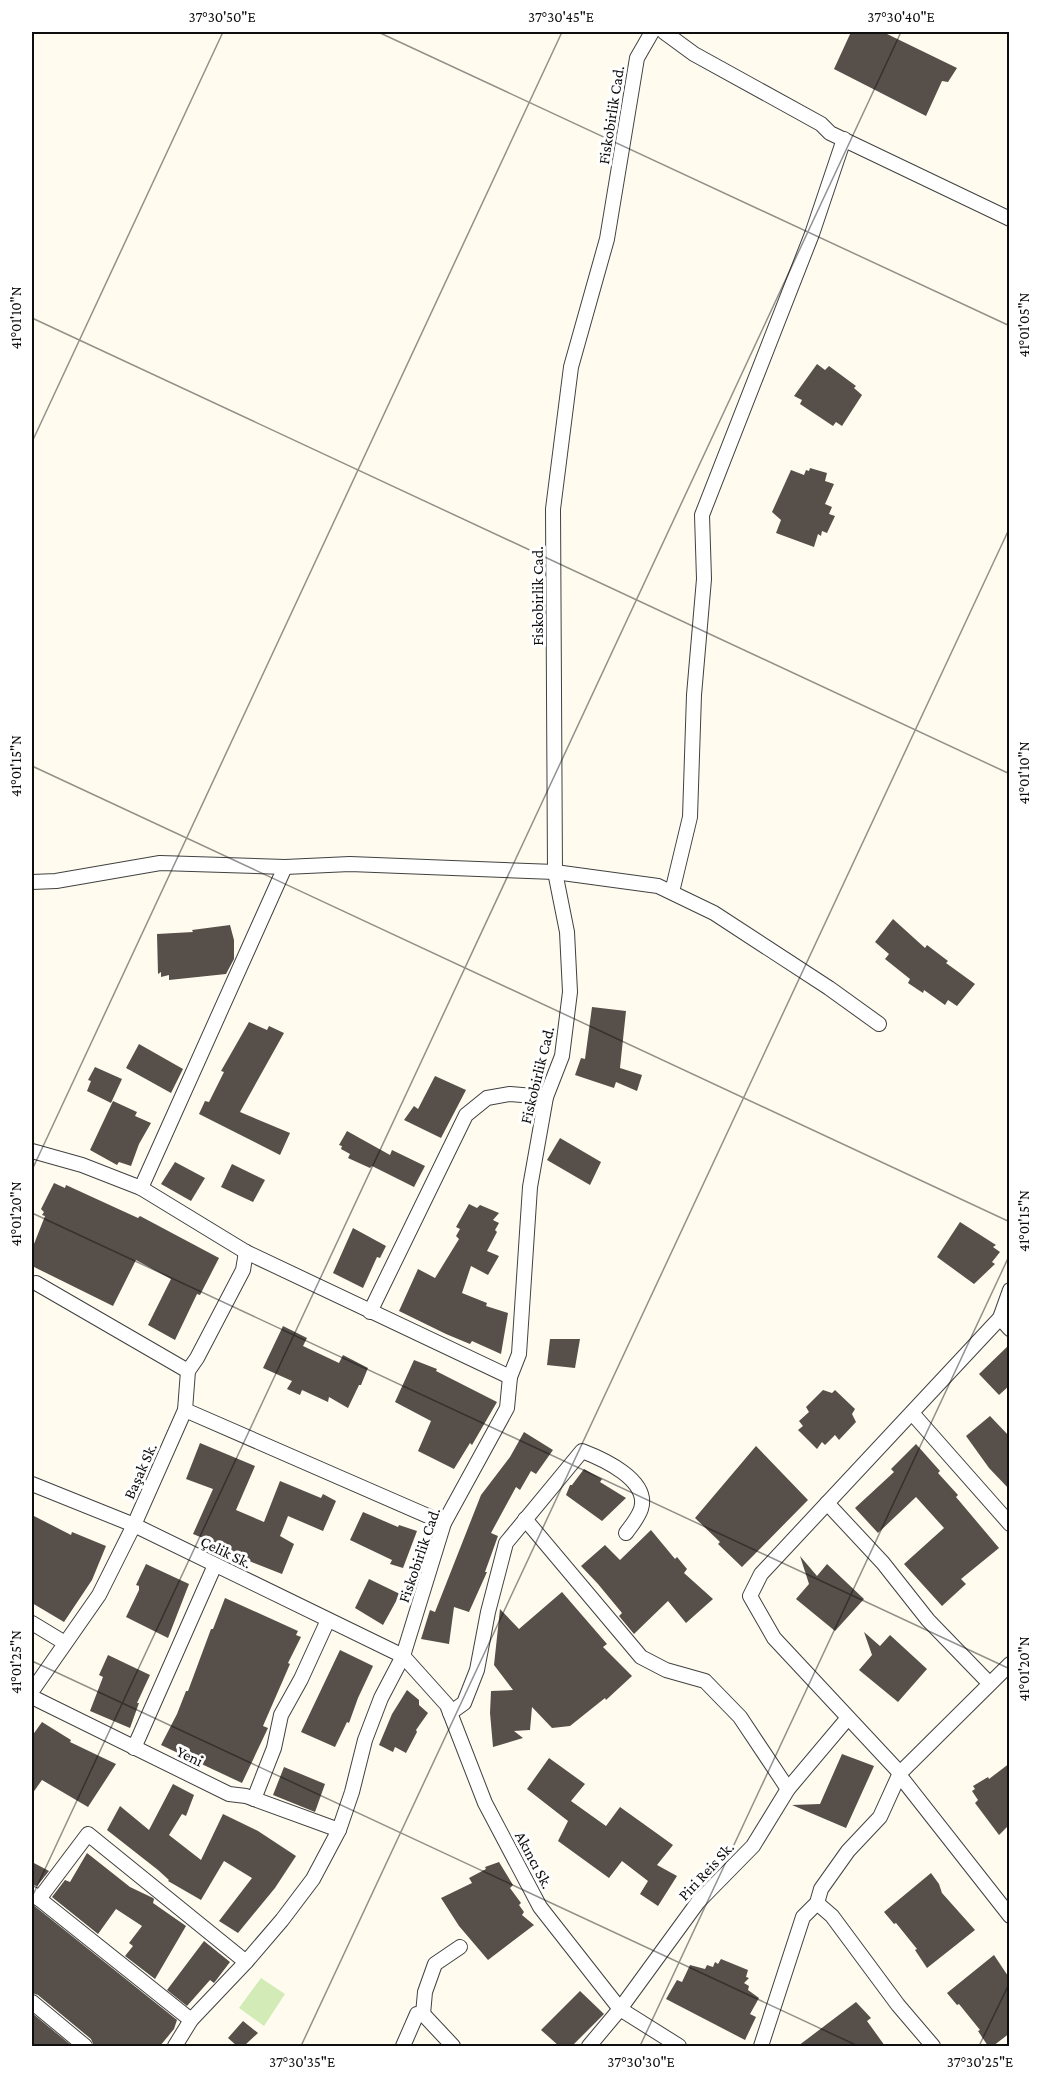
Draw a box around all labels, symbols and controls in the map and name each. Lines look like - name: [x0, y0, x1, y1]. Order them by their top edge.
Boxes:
- text: 37°30'50"E: [188, 9, 256, 25]
- text: 37°30'45"E: [528, 9, 594, 25]
- text: 37°30'40"E: [867, 9, 935, 25]
- street label: Fiskobirlik Cad.: [595, 64, 627, 166]
- text: 41°01'10"N: [8, 286, 24, 350]
- text: 41°01'05"N: [1016, 292, 1032, 357]
- street label: Fiskobirlik Cad.: [529, 546, 546, 646]
- text: 41°01'15"N: [8, 735, 24, 797]
- text: 41°01'10"N: [1016, 741, 1032, 805]
- street label: Fiskobirlik Cad.: [517, 1025, 557, 1125]
- text: 41°01'20"N: [8, 1181, 24, 1247]
- text: 41°01'15"N: [1016, 1190, 1032, 1252]
- street label: Başak Sk.: [120, 1440, 161, 1502]
- street label: Fiskobirlik Cad.: [395, 1505, 443, 1605]
- street label: Çelik Sk.: [197, 1532, 254, 1572]
- text: 41°01'25"N: [8, 1630, 24, 1694]
- text: 41°01'20"N: [1016, 1636, 1032, 1702]
- street label: Yeni: [174, 1742, 206, 1770]
- street label: Akıncı Sk.: [512, 1829, 556, 1891]
- street label: Piri Reis Sk.: [675, 1838, 737, 1904]
- text: 37°30'35"E: [269, 2054, 335, 2070]
- text: 37°30'30"E: [607, 2054, 675, 2070]
- text: 37°30'25"E: [947, 2054, 1013, 2070]

